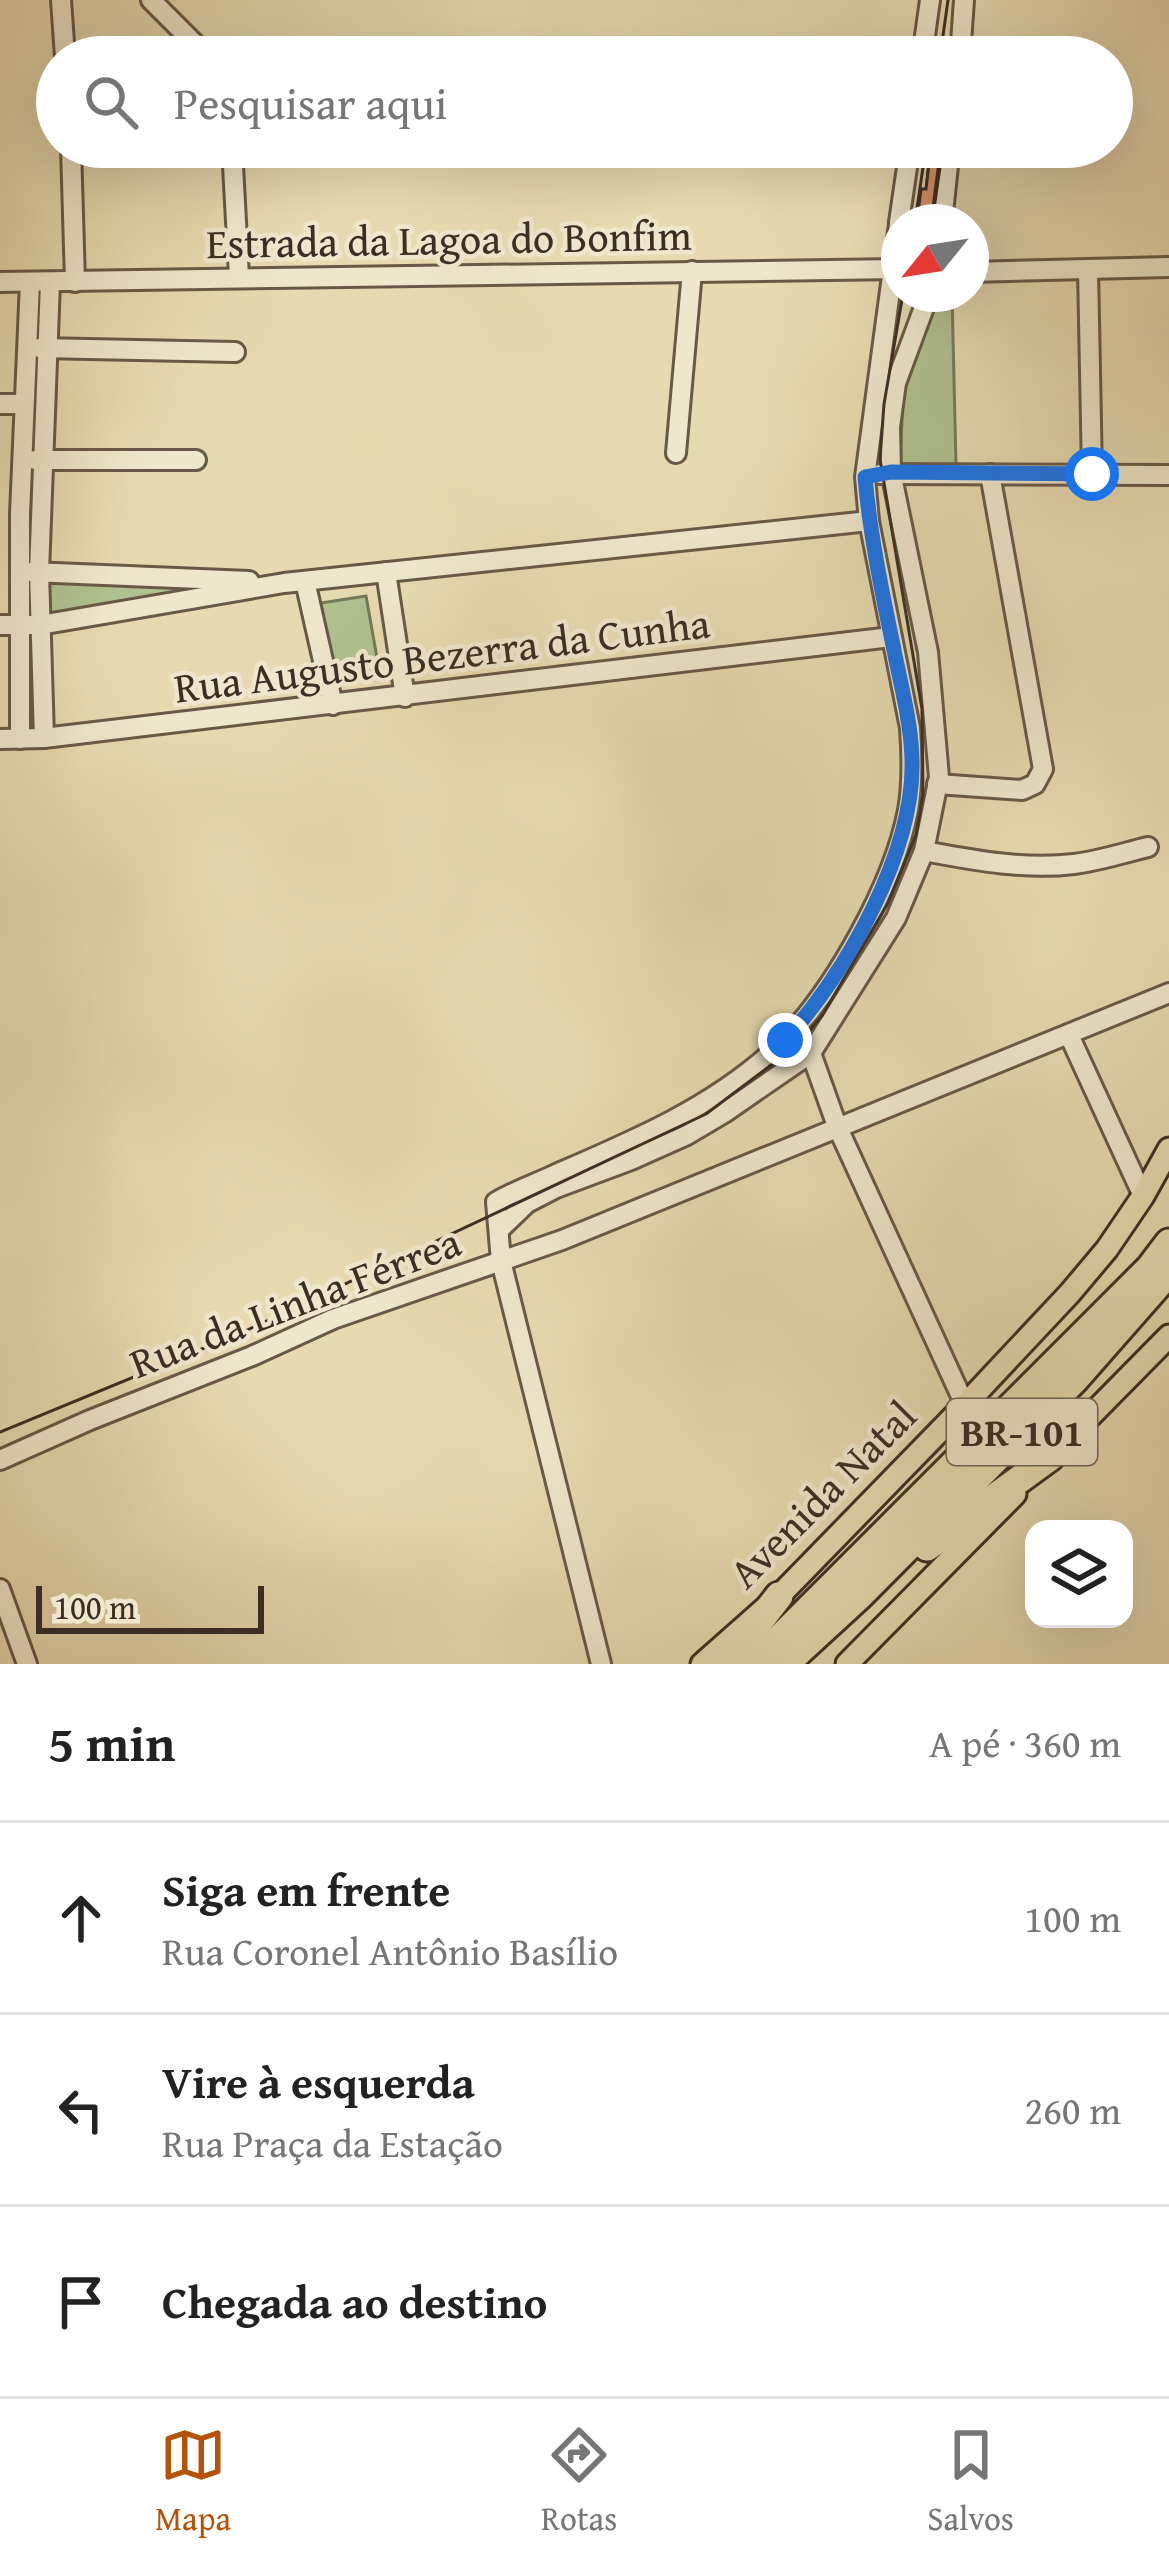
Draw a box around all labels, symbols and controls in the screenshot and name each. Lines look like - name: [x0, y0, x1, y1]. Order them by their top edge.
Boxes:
- search box: [36, 36, 1133, 168]
- icon: search: [78, 69, 144, 135]
- text: Pesquisar aqui: [174, 70, 447, 135]
- street label: Estrada da Lagoa do Bonfim: [206, 204, 692, 273]
- north arrow: [881, 204, 989, 312]
- route start: [1065, 447, 1119, 501]
- street label: Rua Augusto Bezerra da Cunha: [171, 591, 713, 718]
- route end: [758, 1013, 812, 1067]
- street label: Rua da Linha Férrea: [121, 1210, 469, 1393]
- street label: Avenida Natal: [714, 1386, 929, 1601]
- road number: BR-101: [947, 1399, 1097, 1465]
- map controls: [1025, 1520, 1133, 1628]
- button: layers: [1025, 1520, 1133, 1628]
- scale bar: [36, 1580, 264, 1633]
- text: 100 m: [54, 1583, 136, 1631]
- text: 5 min: [48, 1705, 175, 1780]
- text: A pé · 360 m: [929, 1714, 1121, 1771]
- text: Siga em frente: [162, 1857, 450, 1922]
- icon: ahead: [48, 1885, 114, 1951]
- text: 100 m: [1024, 1889, 1121, 1946]
- text: Rua Coronel Antônio Basílio: [162, 1922, 618, 1979]
- text: Vire à esquerda: [162, 2049, 475, 2114]
- icon: left: [48, 2077, 114, 2143]
- text: 260 m: [1024, 2081, 1121, 2138]
- text: Rua Praça da Estação: [162, 2114, 503, 2171]
- icon: arrive: [48, 2269, 114, 2335]
- text: Chegada ao destino: [162, 2269, 547, 2334]
- tab: Mapa: [155, 2422, 231, 2542]
- tab: Rotas: [541, 2422, 617, 2542]
- tab: Salvos: [927, 2422, 1014, 2542]

